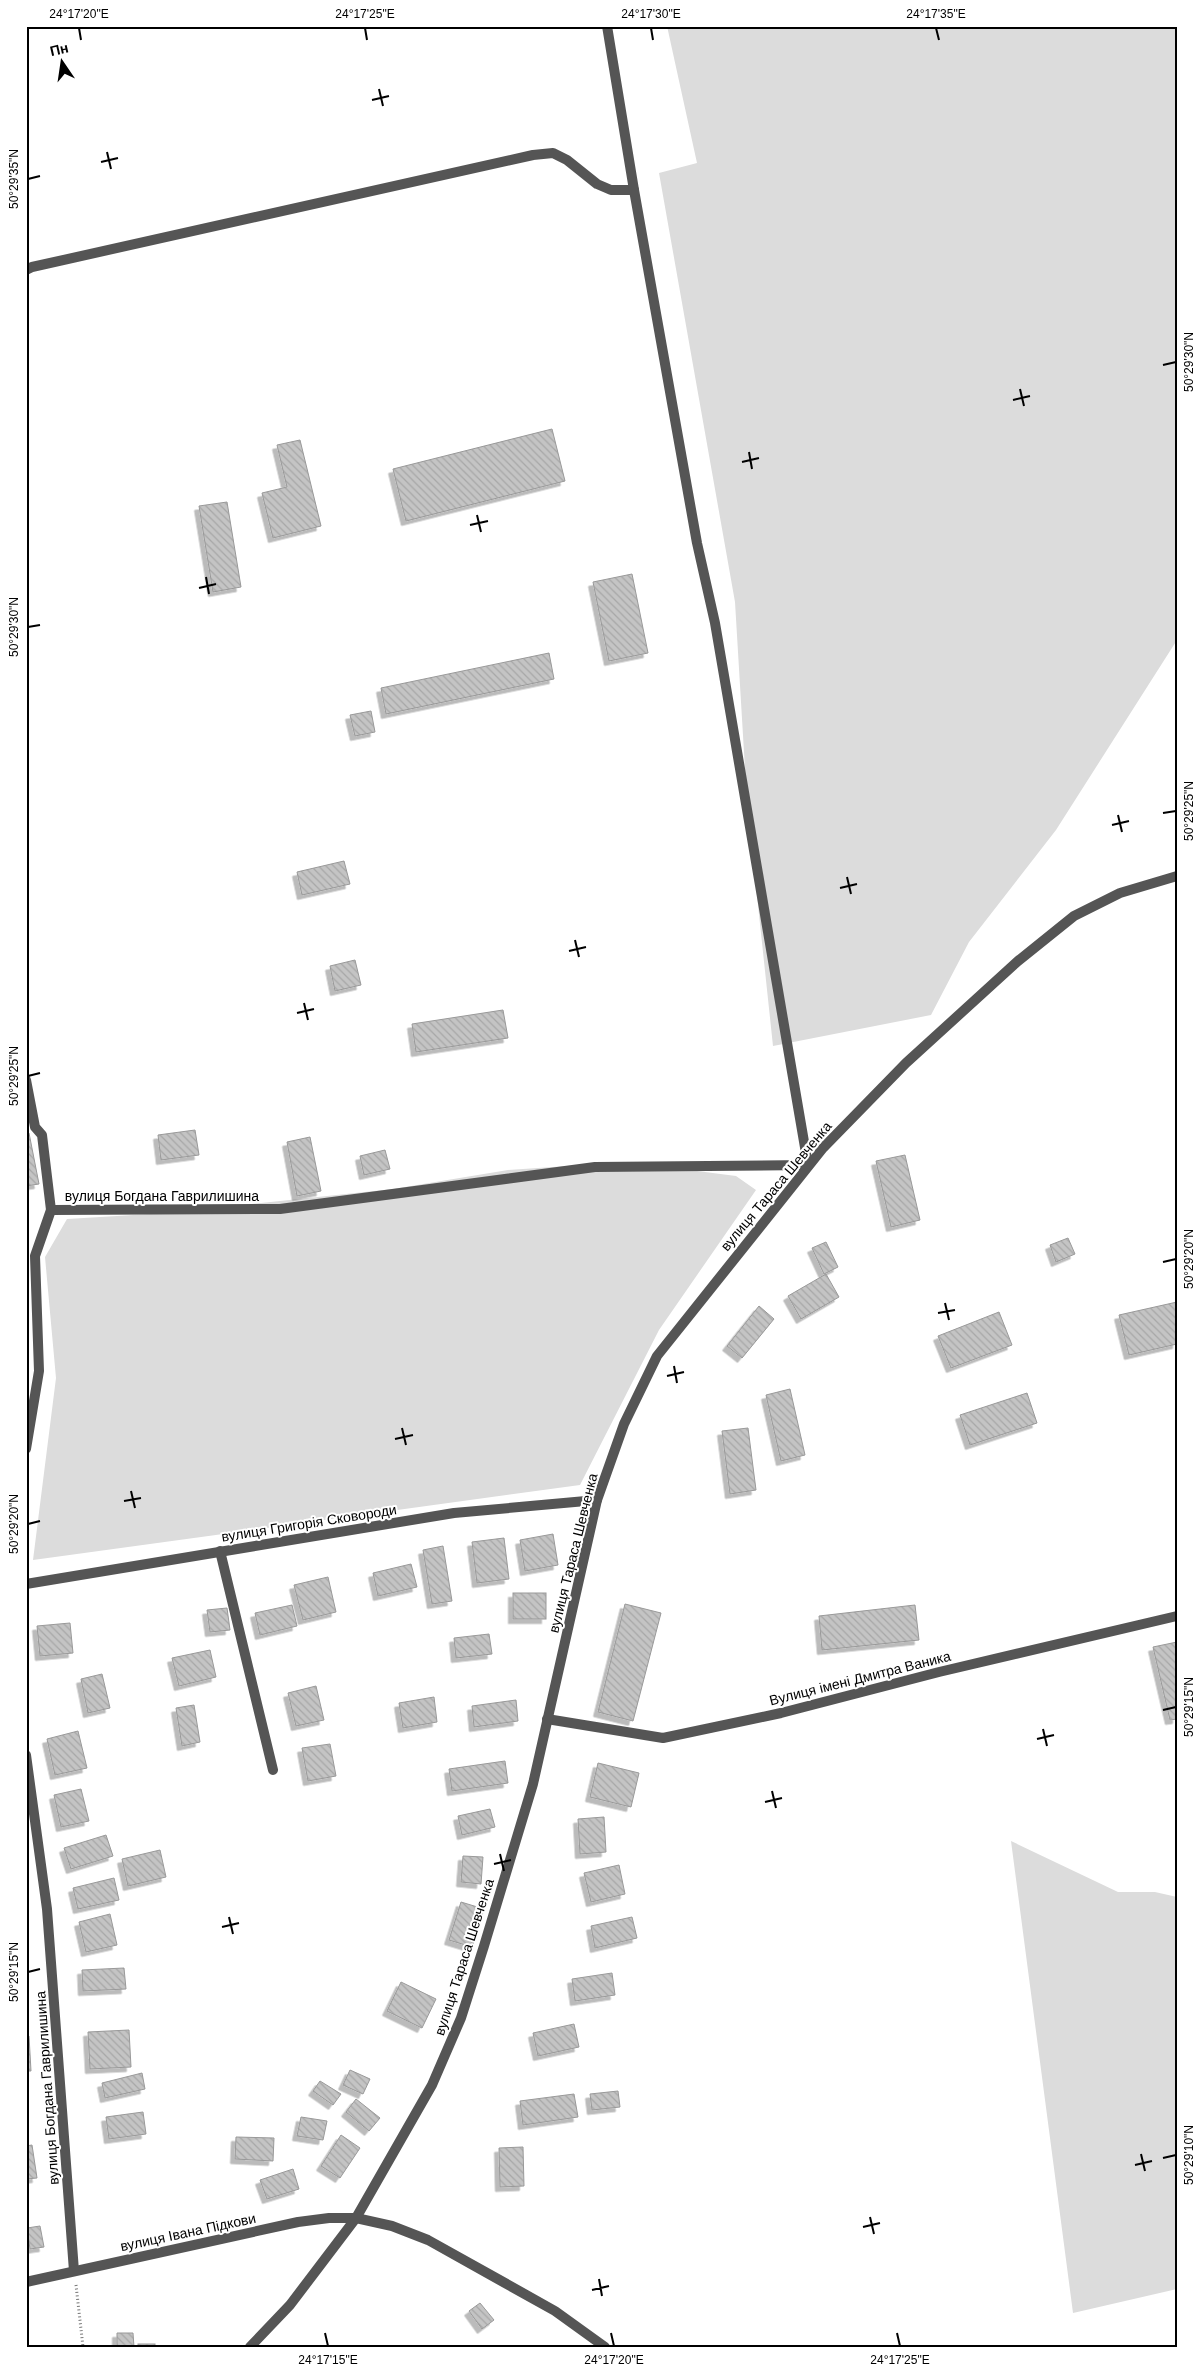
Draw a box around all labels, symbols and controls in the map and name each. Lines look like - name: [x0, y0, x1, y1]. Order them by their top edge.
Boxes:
- text: 24°17'20"E: [49, 7, 109, 21]
- text: 24°17'25"E: [335, 7, 395, 21]
- text: 24°17'30"E: [621, 7, 681, 21]
- text: 24°17'35"E: [906, 7, 966, 21]
- north arrow: [38, 38, 88, 88]
- text: Пн: [48, 39, 70, 59]
- text: 50°29'35"N: [7, 149, 21, 209]
- text: 50°29'30"N: [1182, 332, 1196, 392]
- text: 50°29'30"N: [7, 597, 21, 657]
- text: 50°29'25"N: [1182, 781, 1196, 841]
- text: 50°29'25"N: [7, 1046, 21, 1106]
- street label: вулиця Тараса Шевченка: [717, 1118, 835, 1254]
- street label: вулиця Богдана Гаврилишина: [65, 1188, 259, 1204]
- text: 50°29'20"N: [1182, 1229, 1196, 1289]
- street label: вулиця Тараса Шевченка: [545, 1471, 601, 1634]
- text: 50°29'20"N: [7, 1494, 21, 1554]
- street label: вулиця Григорія Сковороди: [220, 1501, 398, 1545]
- street label: Вулиця імені Дмитра Ваника: [768, 1648, 953, 1708]
- text: 50°29'15"N: [1182, 1677, 1196, 1737]
- street label: вулиця Тараса Шевченка: [431, 1876, 497, 2037]
- text: 50°29'15"N: [7, 1942, 21, 2002]
- street label: вулиця Богдана Гаврилишина: [32, 1990, 62, 2185]
- text: 50°29'10"N: [1182, 2125, 1196, 2185]
- street label: вулиця Івана Підкови: [119, 2210, 257, 2254]
- text: 24°17'15"E: [298, 2353, 358, 2367]
- text: 24°17'20"E: [584, 2353, 644, 2367]
- text: 24°17'25"E: [870, 2353, 930, 2367]

